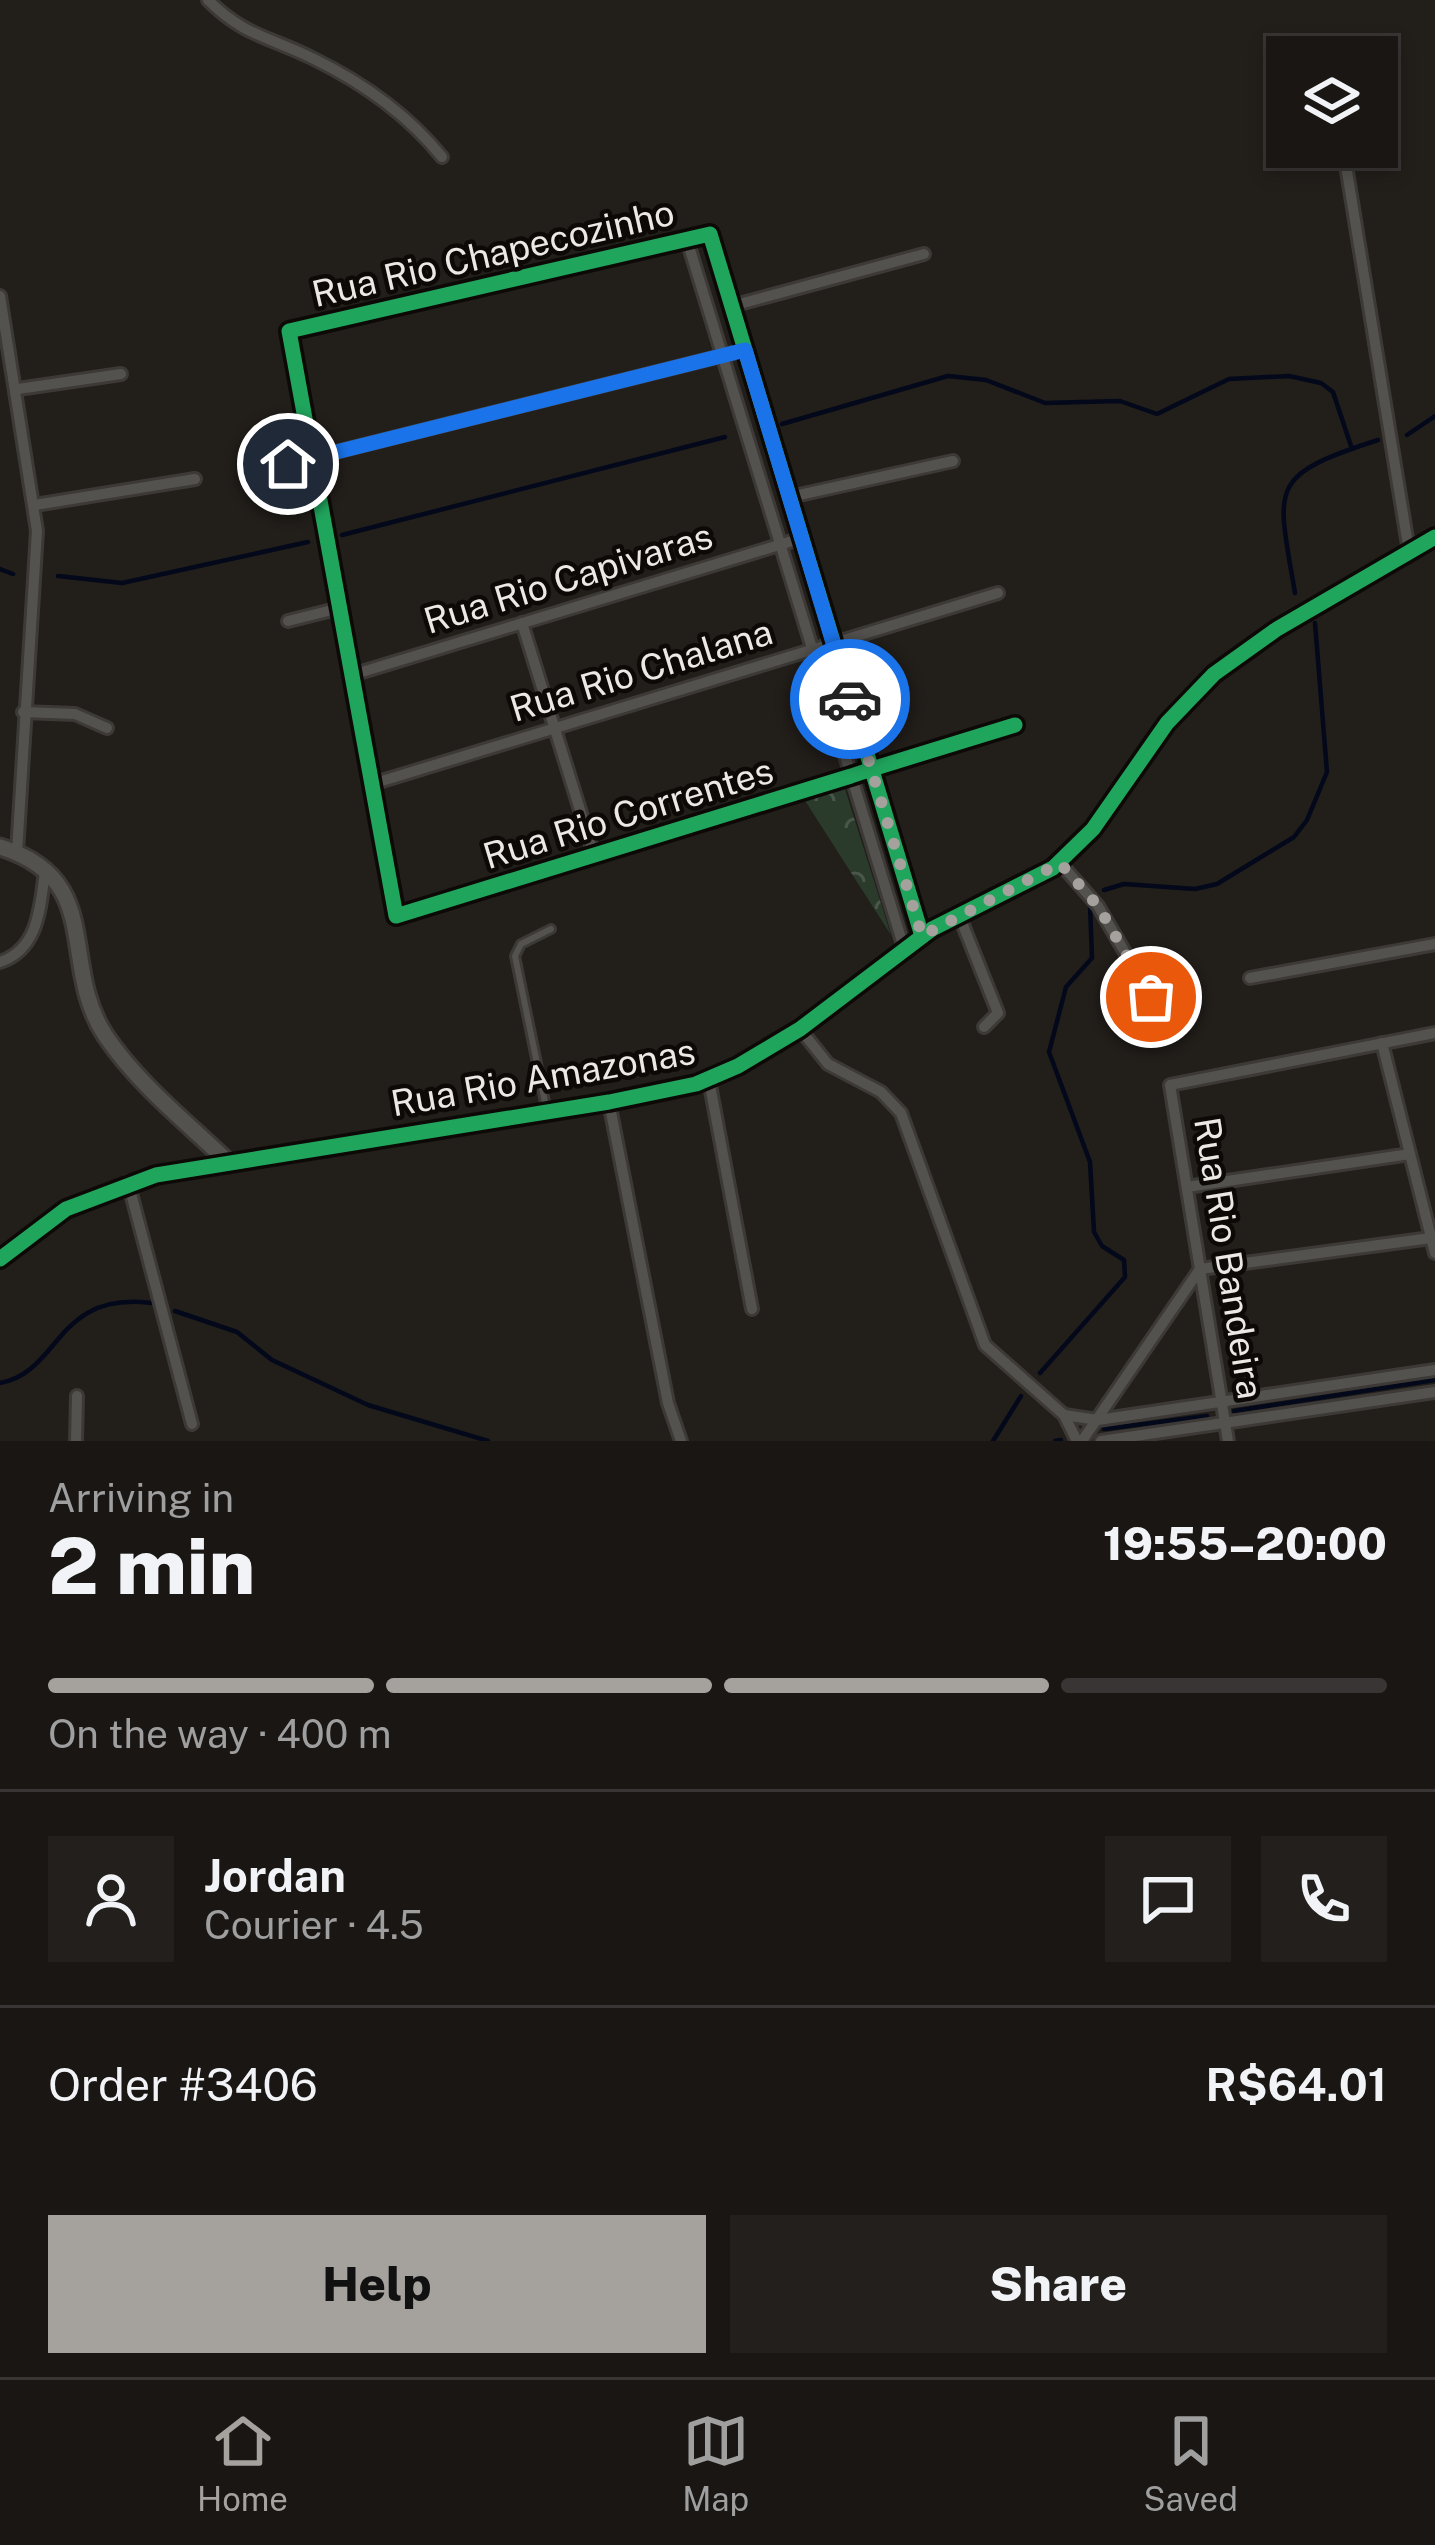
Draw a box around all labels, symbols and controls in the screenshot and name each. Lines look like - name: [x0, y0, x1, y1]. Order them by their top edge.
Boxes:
- map controls: [1266, 36, 1398, 168]
- button: layers: [1266, 36, 1398, 168]
- street label: Rua Rio Chapecozinho: [308, 191, 678, 315]
- pin: [237, 413, 339, 515]
- icon: home: [255, 431, 321, 497]
- street label: Rua Rio Capivaras: [419, 514, 717, 642]
- street label: Rua Rio Chalana: [505, 610, 777, 730]
- courier: [790, 639, 910, 759]
- icon: car: [817, 666, 883, 732]
- street label: Rua Rio Correntes: [478, 749, 778, 877]
- pin: [1100, 946, 1202, 1048]
- icon: bag: [1118, 964, 1184, 1030]
- street label: Rua Rio Amazonas: [388, 1030, 698, 1124]
- street label: Rua Rio Bandeira: [1186, 1114, 1272, 1402]
- text: Arriving in: [48, 1475, 234, 1521]
- text: 19:55–20:00: [1103, 1517, 1387, 1570]
- text: 2 min: [48, 1520, 255, 1612]
- text: On the way · 400 m: [48, 1711, 392, 1757]
- button: person: [48, 1836, 174, 1962]
- button: chat: [1105, 1836, 1231, 1962]
- button: phone: [1261, 1836, 1387, 1962]
- text: Jordan: [204, 1849, 346, 1902]
- text: Courier · 4.5: [204, 1902, 424, 1948]
- text: Order #3406: [48, 2058, 318, 2111]
- text: R$64.01: [1206, 2058, 1387, 2111]
- button: Help: [48, 2215, 706, 2353]
- button: Share: [730, 2215, 1387, 2353]
- tab: Home: [197, 2408, 288, 2518]
- tab: Map: [682, 2408, 749, 2518]
- tab: Saved: [1143, 2408, 1238, 2518]

